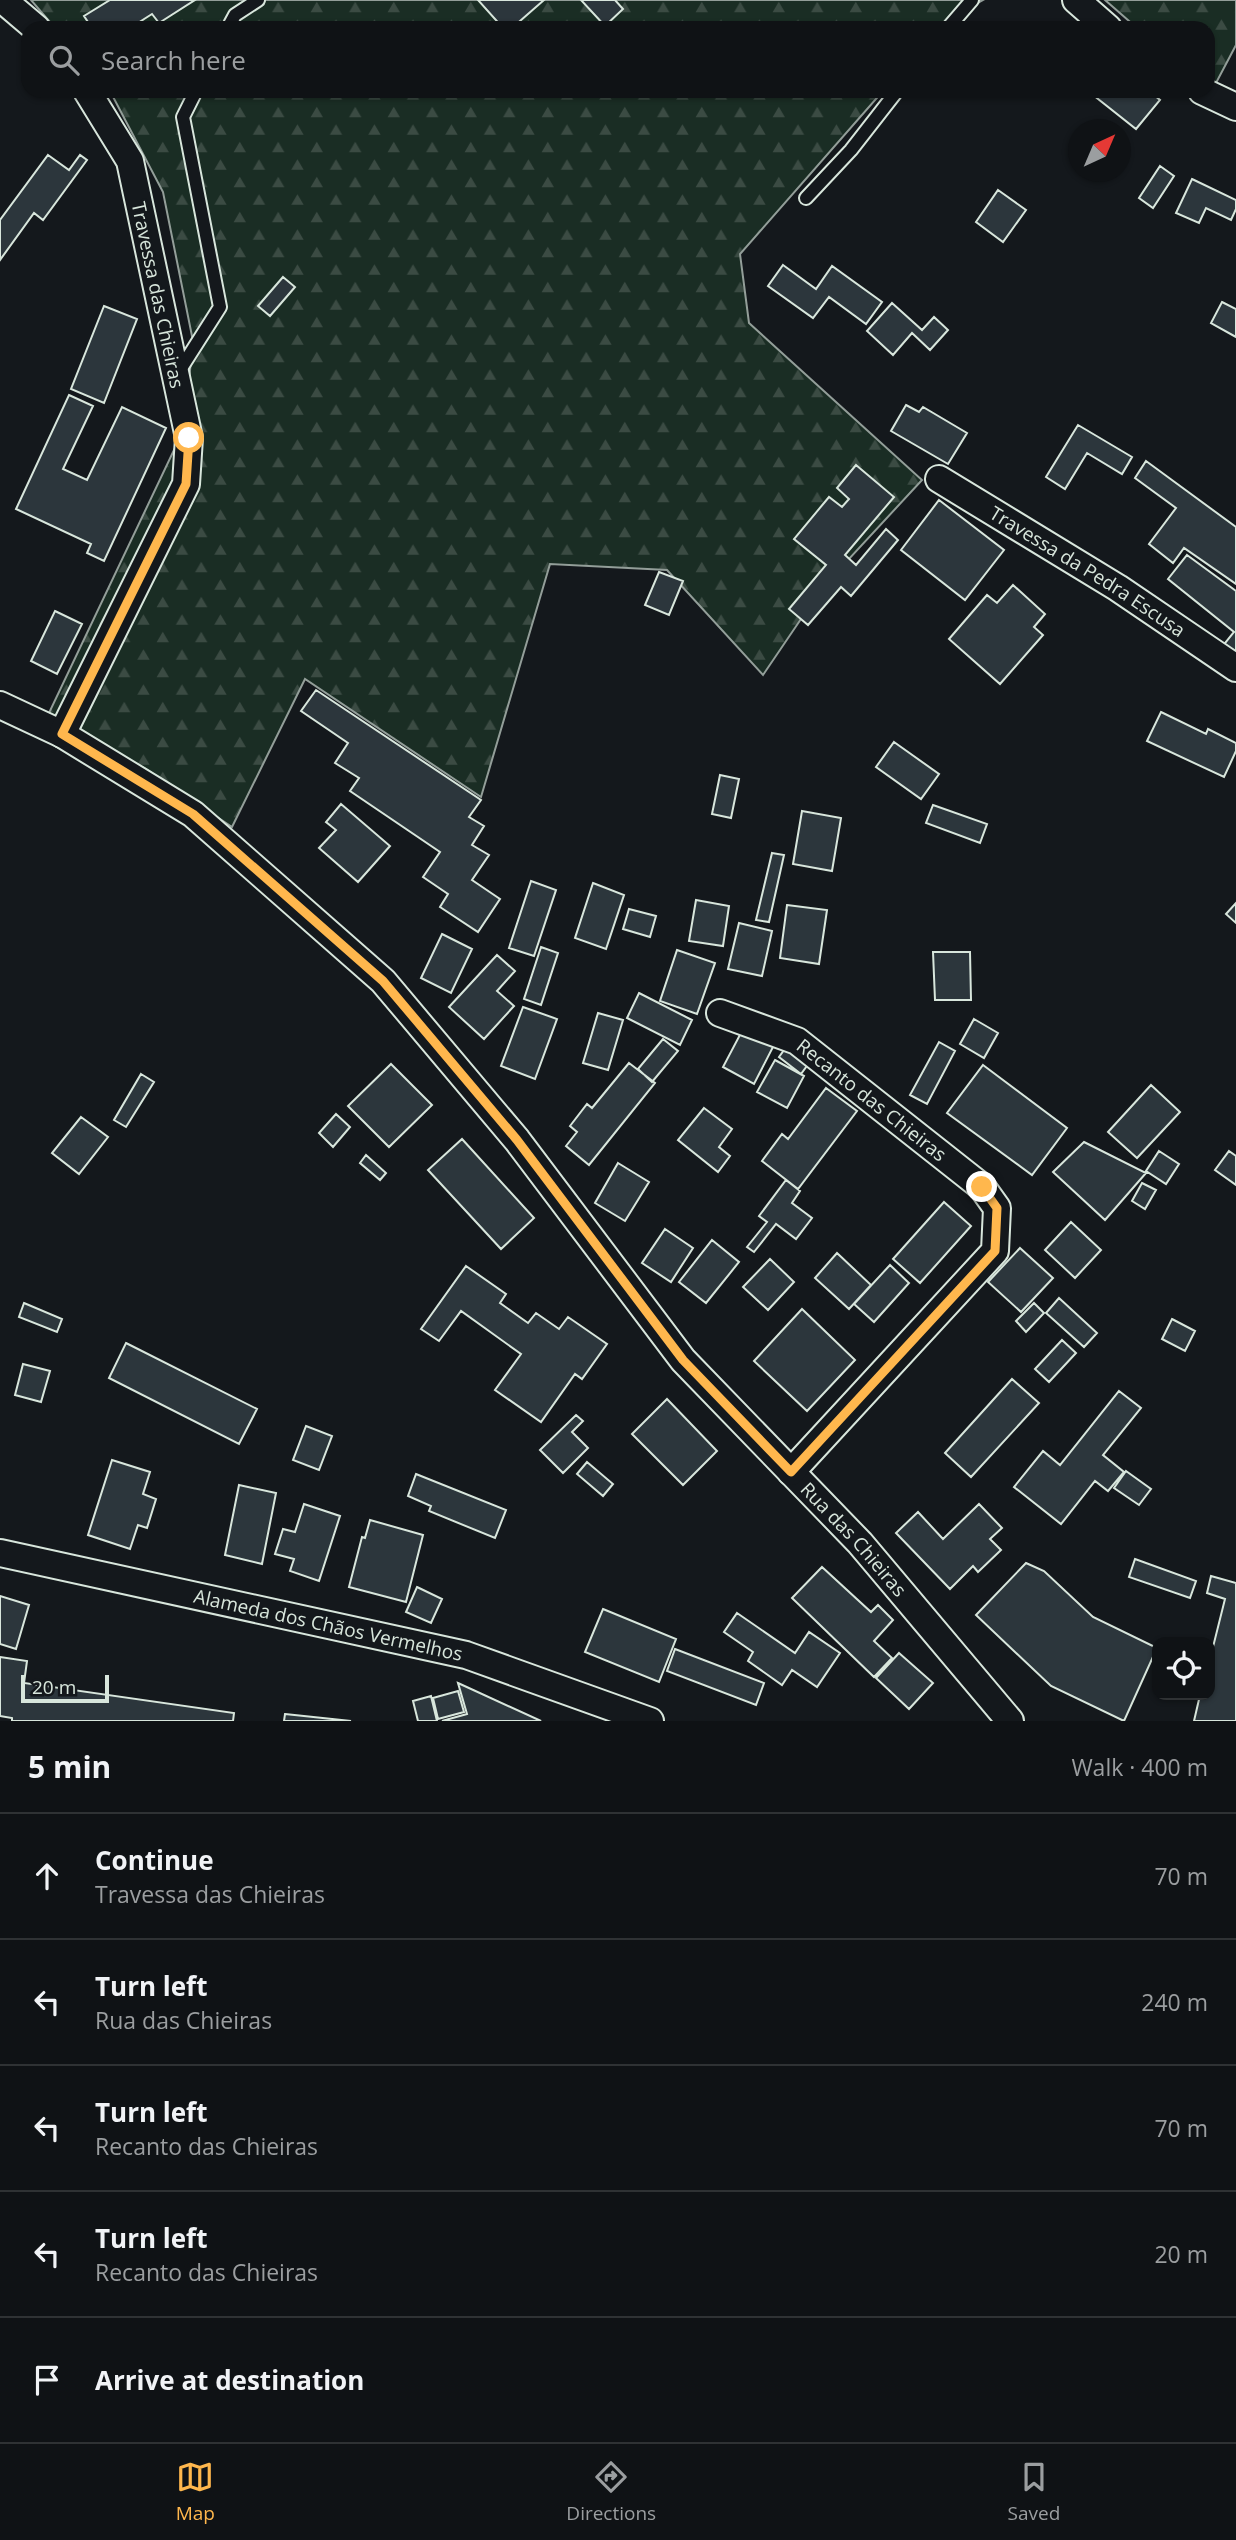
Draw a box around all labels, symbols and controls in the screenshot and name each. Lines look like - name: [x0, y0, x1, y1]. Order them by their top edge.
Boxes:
- search box: [21, 21, 1215, 98]
- icon: search: [45, 41, 83, 79]
- text: Search here: [101, 42, 246, 78]
- north arrow: [1068, 119, 1131, 182]
- street label: Travessa das Chieiras: [126, 199, 190, 391]
- route start: [173, 422, 204, 453]
- street label: Travessa da Pedra Escusa: [985, 500, 1191, 643]
- street label: Recanto das Chieiras: [791, 1033, 952, 1167]
- route end: [966, 1171, 997, 1202]
- street label: Rua das Chieiras: [795, 1476, 913, 1602]
- street label: Alameda dos Chãos Vermelhos: [191, 1583, 465, 1667]
- map controls: [1152, 1637, 1215, 1700]
- button: locate: [1152, 1637, 1215, 1700]
- scale bar: [21, 1672, 108, 1704]
- text: 20 m: [32, 1674, 76, 1700]
- text: 5 min: [28, 1746, 111, 1787]
- text: Walk · 400 m: [1071, 1751, 1208, 1783]
- text: Continue: [95, 1842, 214, 1878]
- icon: ahead: [28, 1857, 66, 1895]
- text: 70 m: [1154, 1860, 1208, 1892]
- text: Travessa das Chieiras: [95, 1878, 325, 1910]
- text: Turn left: [95, 1968, 207, 2004]
- icon: left: [28, 1983, 66, 2021]
- text: 240 m: [1141, 1986, 1208, 2018]
- text: Rua das Chieiras: [95, 2004, 272, 2036]
- text: Turn left: [95, 2094, 207, 2130]
- icon: left: [28, 2109, 66, 2147]
- text: 70 m: [1154, 2112, 1208, 2144]
- text: Recanto das Chieiras: [95, 2130, 318, 2162]
- text: Turn left: [95, 2220, 207, 2256]
- icon: left: [28, 2235, 66, 2273]
- text: 20 m: [1154, 2238, 1208, 2270]
- text: Recanto das Chieiras: [95, 2256, 318, 2288]
- icon: arrive: [28, 2361, 66, 2399]
- text: Arrive at destination: [95, 2362, 364, 2398]
- tab: Map: [176, 2458, 215, 2526]
- tab: Directions: [566, 2458, 656, 2526]
- tab: Saved: [1008, 2458, 1060, 2526]

